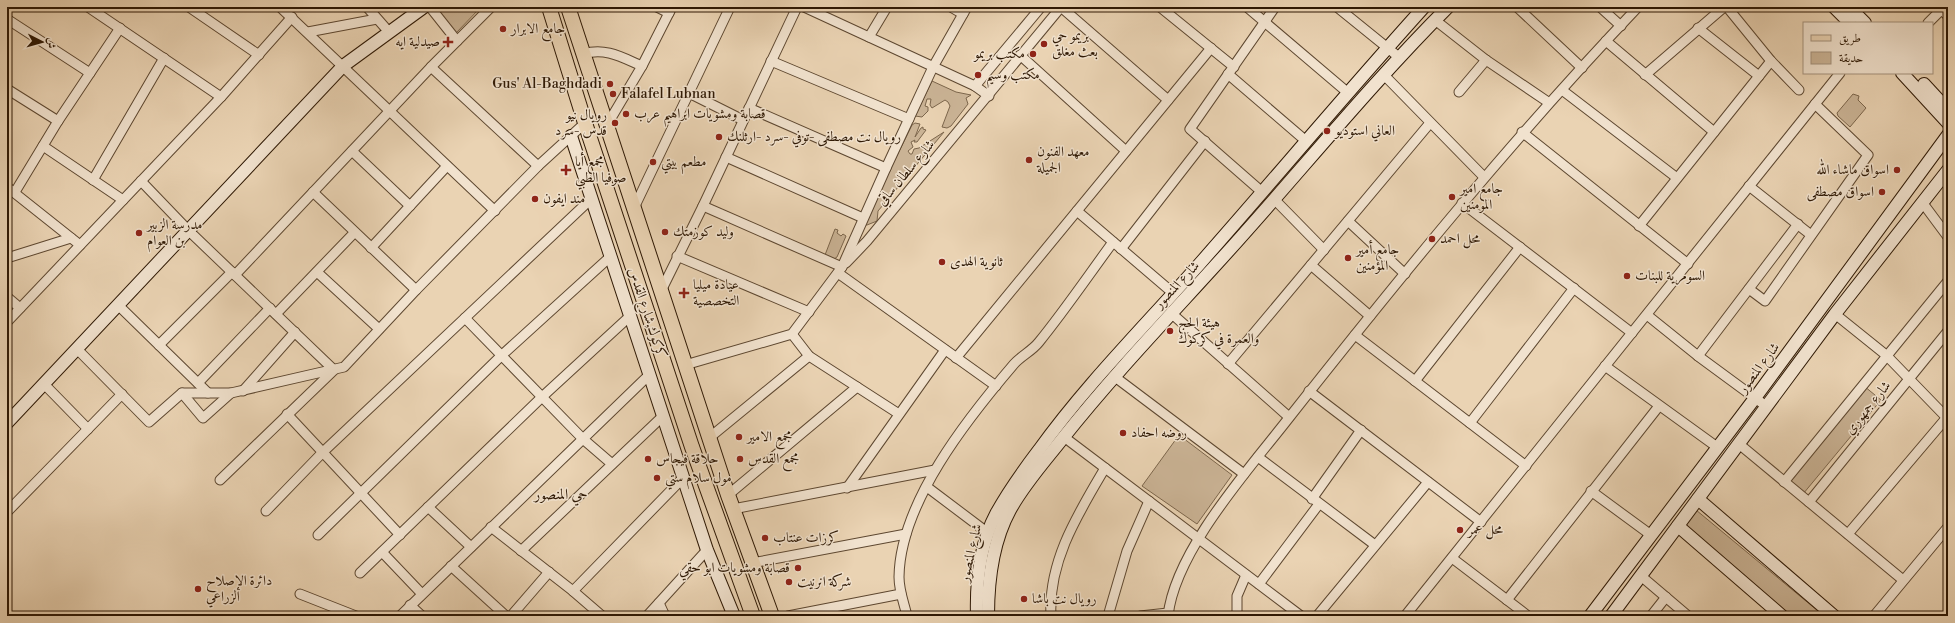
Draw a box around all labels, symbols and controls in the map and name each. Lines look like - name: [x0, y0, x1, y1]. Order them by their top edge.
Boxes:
- place label: جامع الابرار: [509, 20, 565, 42]
- north arrow: [22, 22, 62, 62]
- legend: [1803, 22, 1933, 74]
- marker: جامع الابرار: [498, 24, 508, 34]
- place label: بريمو حي بعث مغلق: [1052, 27, 1098, 61]
- text: طريق: [1839, 31, 1861, 46]
- place label: صیدلیة ایە: [395, 33, 440, 51]
- text: ش: [43, 37, 58, 49]
- marker: صیدلیة ایە: [443, 37, 453, 47]
- marker: بريمو حي بعث مغلق: [1039, 39, 1049, 49]
- place label: مكتب بريمو: [972, 45, 1025, 63]
- marker: مكتب بريمو: [1028, 49, 1038, 59]
- text: حديقة: [1839, 51, 1863, 66]
- place label: مكتب وسيم: [986, 66, 1040, 88]
- marker: مكتب وسيم: [973, 70, 983, 80]
- place label: Gus' Al-Baghdadi: [492, 75, 602, 93]
- marker: Gus' Al-Baghdadi: [605, 79, 615, 89]
- place label: Falafel Lubnan: [621, 85, 716, 103]
- marker: Falafel Lubnan: [608, 89, 618, 99]
- place label: قصابة ومشويات ابراهيم عرب: [634, 105, 766, 127]
- place label: رويال نيو قدس -سرد: [555, 106, 607, 140]
- marker: قصابة ومشويات ابراهيم عرب: [621, 109, 631, 119]
- marker: رويال نيو قدس -سرد: [610, 118, 620, 128]
- place label: العاني استوديو: [1333, 122, 1395, 142]
- marker: العاني استوديو: [1322, 126, 1332, 136]
- place label: رويال نت مصطفى -توفي -سرد -ارثلنك: [727, 128, 901, 148]
- marker: رويال نت مصطفى -توفي -سرد -ارثلنك: [714, 132, 724, 142]
- street label: شارع سلطان ساقي: [873, 136, 940, 211]
- place label: معهد الفنون الجميلة: [1036, 143, 1090, 177]
- place label: مجمع أيا صوفيا الطبي: [575, 151, 627, 190]
- place label: مطعم بيتي: [661, 153, 706, 175]
- marker: معهد الفنون الجميلة: [1024, 155, 1034, 165]
- marker: مطعم بيتي: [648, 157, 658, 167]
- place label: اسواق ماشاء الله: [1816, 158, 1889, 179]
- marker: مجمع أيا صوفيا الطبي: [560, 164, 572, 176]
- marker: اسواق ماشاء الله: [1892, 165, 1902, 175]
- place label: جامع امير المومنين: [1458, 180, 1503, 214]
- place label: اسواق مصطفى: [1807, 183, 1874, 202]
- marker: اسواق مصطفى: [1877, 187, 1887, 197]
- place label: مند ايفون: [543, 190, 585, 208]
- marker: جامع امير المومنين: [1447, 192, 1457, 202]
- marker: مند ايفون: [530, 194, 540, 204]
- place label: مدرسة الزبير بن العوام: [145, 216, 202, 253]
- place label: وليد كوزمتك: [673, 223, 734, 241]
- marker: وليد كوزمتك: [660, 227, 670, 237]
- marker: مدرسة الزبير بن العوام: [134, 228, 144, 238]
- place label: محل احمد: [1440, 230, 1481, 249]
- marker: محل احمد: [1427, 234, 1437, 244]
- place label: جامع أمير المؤمنين: [1354, 239, 1399, 275]
- place label: ثانوية الهدى: [950, 253, 1003, 271]
- marker: جامع أمير المؤمنين: [1343, 253, 1353, 263]
- marker: ثانوية الهدى: [937, 257, 947, 267]
- street label: شارع المنصور: [1149, 257, 1205, 316]
- street label: كركوك,شارع القدس: [622, 265, 670, 361]
- place label: السومرية للبنات: [1635, 267, 1705, 285]
- marker: السومرية للبنات: [1622, 271, 1632, 281]
- place label: عيادة ميليا التخصصية: [693, 276, 739, 310]
- marker: عيادة ميليا التخصصية: [678, 287, 690, 299]
- place label: هيئة الحج والعمرة في كركوك: [1178, 314, 1259, 350]
- marker: هيئة الحج والعمرة في كركوك: [1165, 326, 1175, 336]
- street label: شارع المنصور: [1733, 339, 1786, 400]
- street label: شارع جمهوري: [1841, 377, 1897, 440]
- place label: روضه احفاد: [1131, 424, 1187, 442]
- place label: مجمع الامير: [745, 428, 792, 450]
- marker: روضه احفاد: [1118, 428, 1128, 438]
- marker: مجمع الامير: [734, 432, 744, 442]
- place label: حلاقة فيجاس: [656, 450, 719, 468]
- place label: مجمع القدس: [748, 450, 799, 472]
- marker: حلاقة فيجاس: [643, 454, 653, 464]
- marker: مجمع القدس: [735, 454, 745, 464]
- place label: مول سلام ستي: [665, 469, 732, 490]
- marker: مول سلام ستي: [652, 473, 662, 483]
- district label: حي المنصور: [532, 485, 588, 506]
- place label: محل عمر: [1466, 521, 1504, 540]
- street label: شارع المنصور: [955, 522, 988, 586]
- marker: محل عمر: [1455, 525, 1465, 535]
- place label: كرزات عنتاب: [773, 529, 839, 547]
- marker: كرزات عنتاب: [760, 533, 770, 543]
- place label: قصابة ومشويات ابو حقي: [679, 559, 790, 581]
- marker: قصابة ومشويات ابو حقي: [793, 563, 803, 573]
- place label: دائرة الإصلاح الزراعي: [206, 572, 272, 608]
- place label: شركة انرنيت: [797, 573, 852, 591]
- marker: شركة انرنيت: [784, 577, 794, 587]
- marker: دائرة الإصلاح الزراعي: [193, 584, 203, 594]
- place label: رويال نت باشا: [1032, 590, 1097, 608]
- marker: رويال نت باشا: [1019, 594, 1029, 604]

